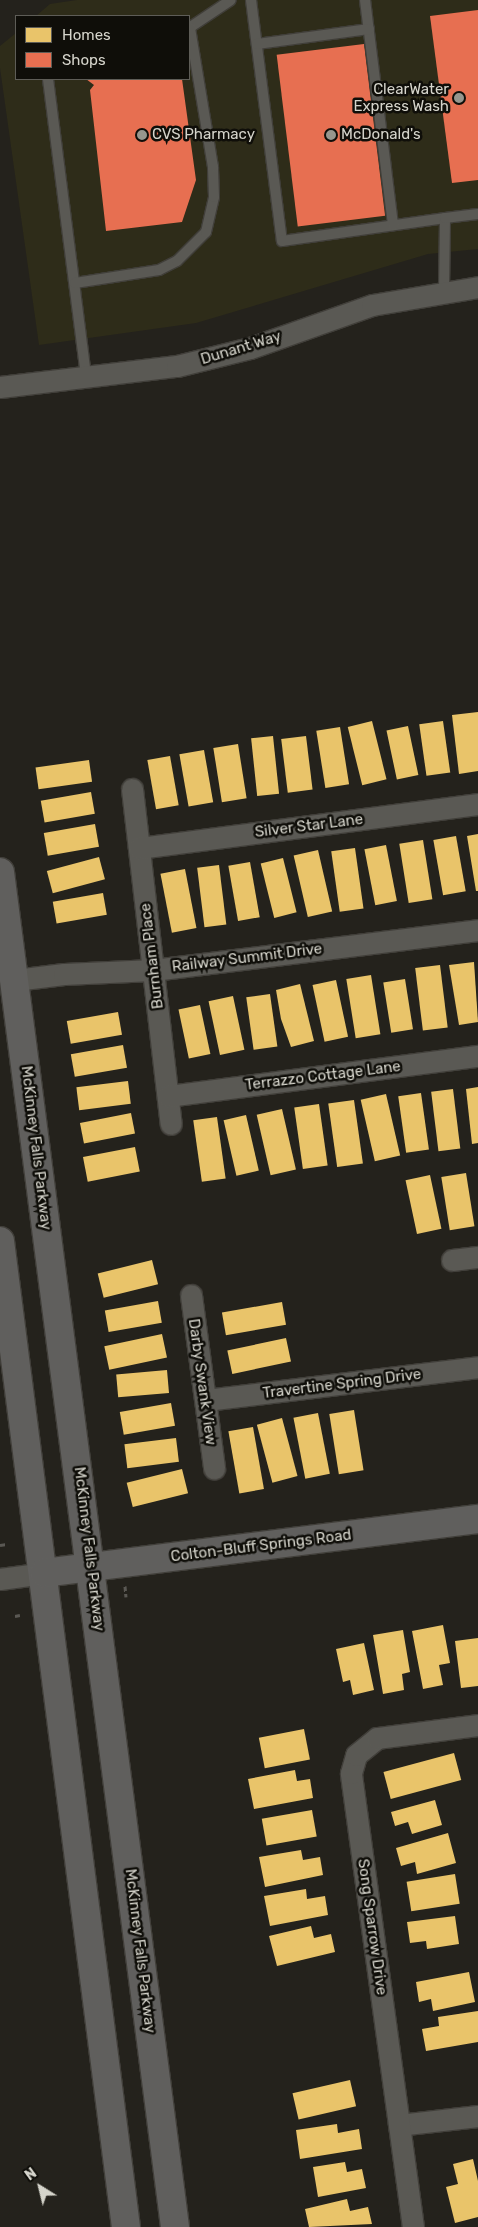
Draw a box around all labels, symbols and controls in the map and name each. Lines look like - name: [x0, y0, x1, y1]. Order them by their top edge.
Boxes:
- legend: [15, 15, 190, 80]
- text: Homes: [62, 26, 111, 44]
- text: Shops: [62, 51, 106, 69]
- place label: ClearWater Express Wash: [353, 80, 449, 115]
- marker: ClearWater Express Wash: [453, 92, 465, 104]
- place label: CVS Pharmacy: [152, 126, 255, 144]
- place label: McDonald's: [341, 126, 421, 144]
- marker: CVS Pharmacy: [136, 129, 148, 141]
- marker: McDonald's: [325, 129, 337, 141]
- street label: Dunant Way: [199, 327, 283, 369]
- street label: Silver Star Lane: [254, 810, 364, 842]
- street label: Burnham Place: [137, 902, 167, 1010]
- street label: Railway Summit Drive: [171, 940, 323, 976]
- street label: Terrazzo Cottage Lane: [244, 1058, 402, 1094]
- street label: McKinney Falls Parkway: [17, 1065, 55, 1231]
- street label: Darby Swank View: [184, 1317, 220, 1447]
- street label: Travertine Spring Drive: [262, 1365, 422, 1403]
- street label: McKinney Falls Parkway: [70, 1466, 108, 1632]
- street label: Colton-Bluff Springs Road: [169, 1526, 353, 1566]
- street label: Song Sparrow Drive: [354, 1858, 390, 1996]
- street label: McKinney Falls Parkway: [121, 1868, 159, 2034]
- north arrow: [15, 2162, 65, 2212]
- text: N: [22, 2165, 40, 2184]

